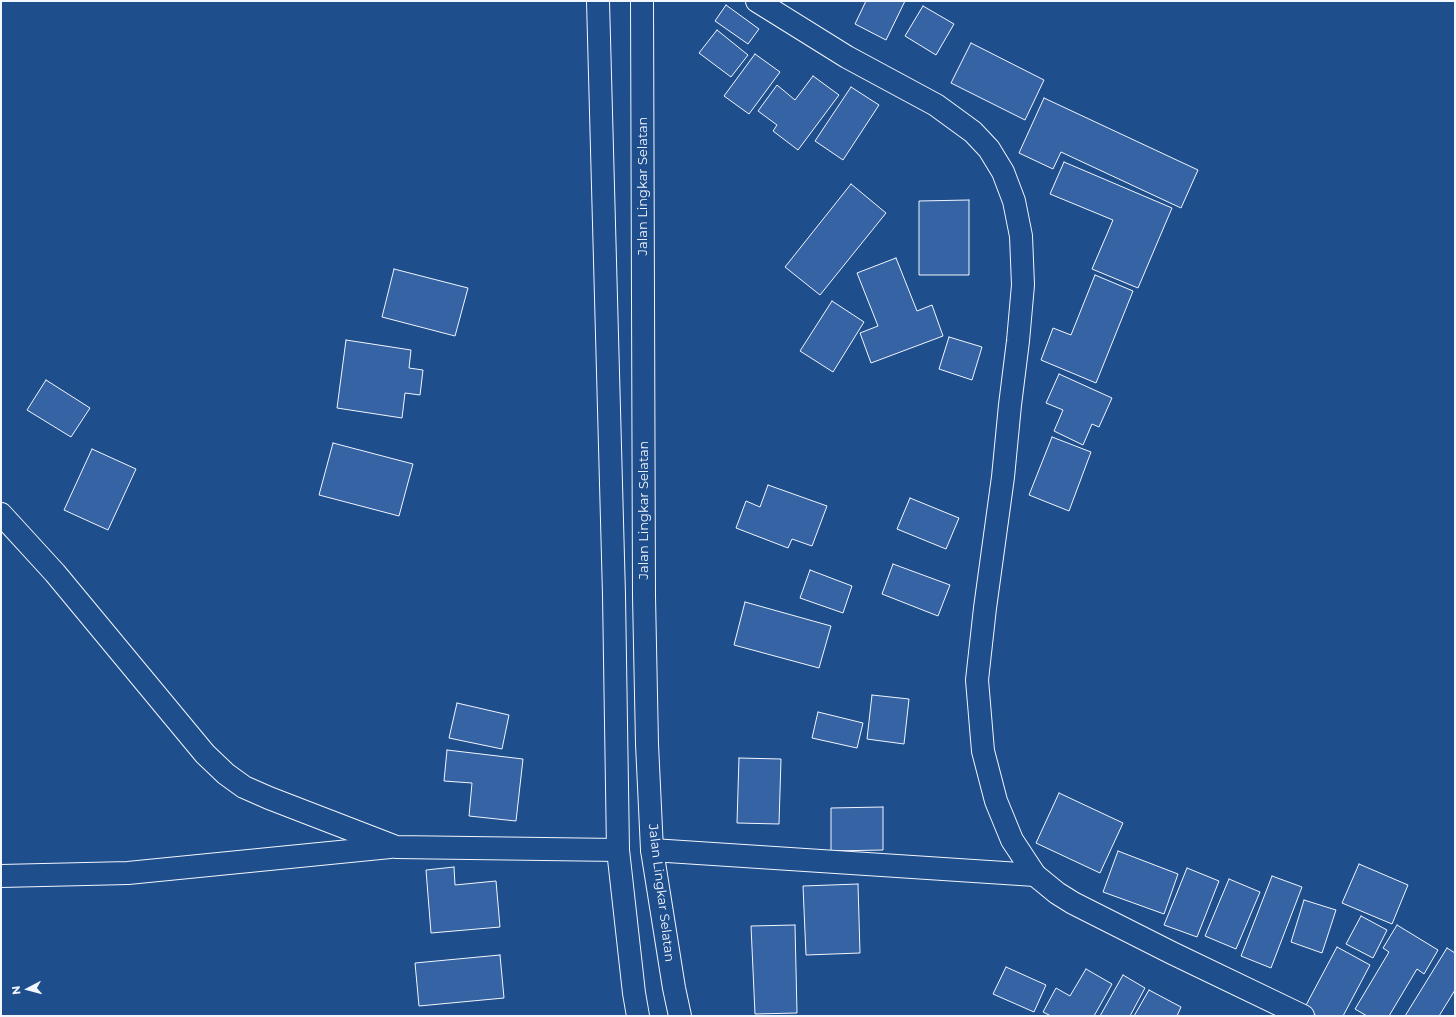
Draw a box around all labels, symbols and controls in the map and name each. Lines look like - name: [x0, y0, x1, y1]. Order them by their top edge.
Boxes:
- street label: Jalan Lingkar Selatan: [635, 117, 651, 255]
- street label: Jalan Lingkar Selatan: [636, 441, 652, 579]
- street label: Jalan Lingkar Selatan: [645, 823, 677, 963]
- north arrow: [8, 969, 48, 1009]
- text: N: [9, 985, 23, 995]

